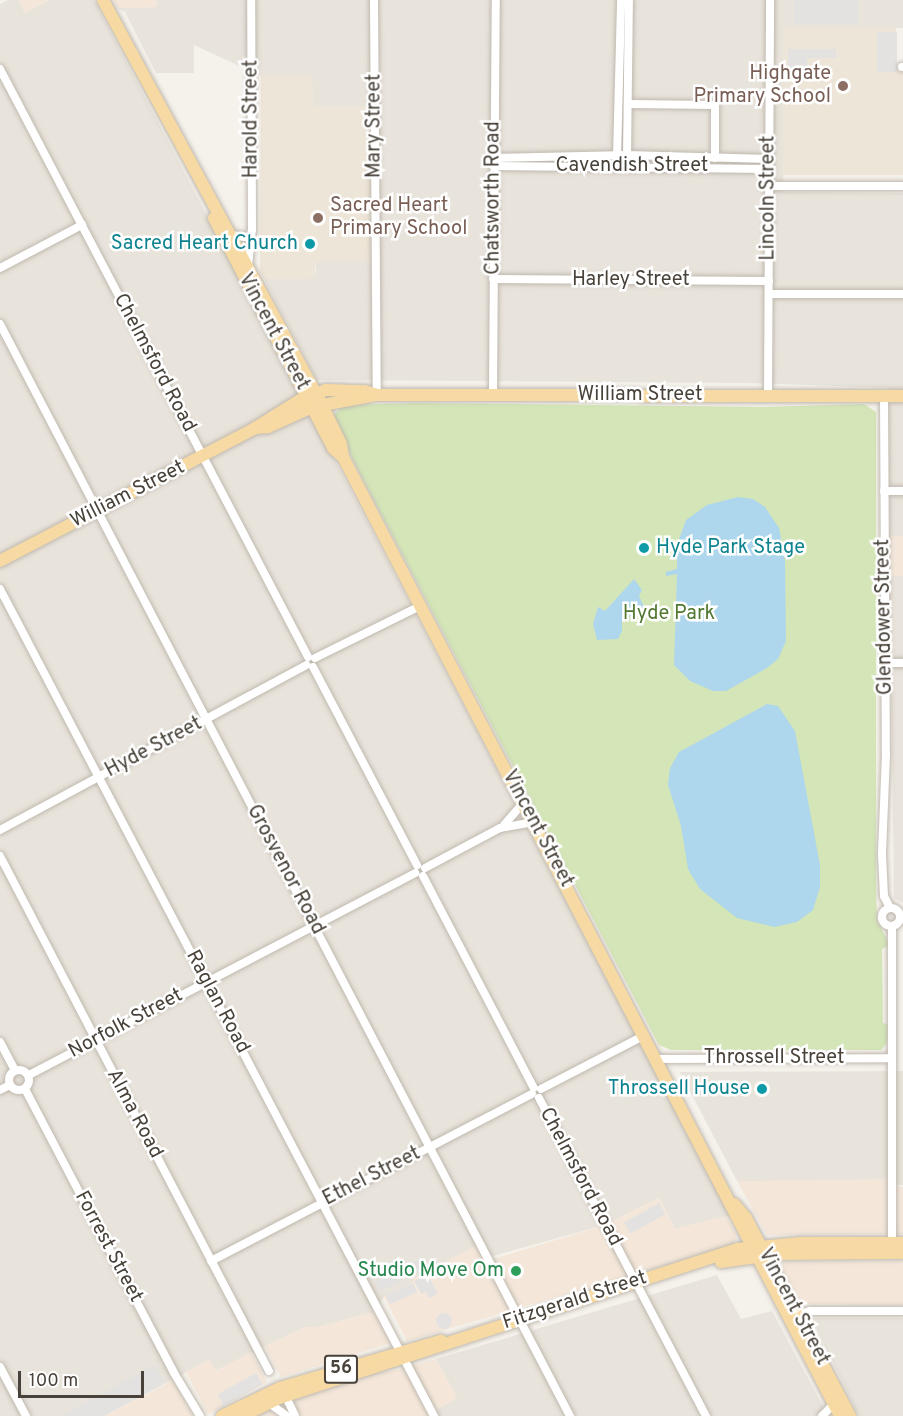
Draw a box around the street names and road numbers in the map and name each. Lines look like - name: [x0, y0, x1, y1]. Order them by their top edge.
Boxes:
- street label: Harold Street: [240, 60, 264, 178]
- street label: Mary Street: [363, 74, 387, 178]
- street label: Chatsworth Road: [482, 121, 506, 275]
- street label: Lincoln Street: [757, 135, 781, 261]
- street label: Cavendish Street: [556, 154, 708, 178]
- street label: Harley Street: [572, 268, 690, 292]
- street label: Vincent Street: [232, 269, 314, 395]
- street label: Chelmsford Road: [107, 290, 201, 436]
- street label: William Street: [578, 383, 702, 407]
- street label: William Street: [67, 456, 189, 534]
- street label: Glendower Street: [872, 539, 898, 695]
- street label: Hyde Street: [101, 712, 207, 784]
- street label: Vincent Street: [496, 766, 578, 892]
- street label: Grosvenor Road: [241, 801, 329, 939]
- street label: Raglan Road: [180, 946, 254, 1058]
- street label: Norfolk Street: [65, 984, 187, 1064]
- street label: Throssell Street: [704, 1046, 844, 1070]
- street label: Alma Road: [101, 1065, 167, 1163]
- street label: Chelmsford Road: [533, 1104, 627, 1250]
- street label: Ethel Street: [319, 1142, 425, 1212]
- street label: Forrest Street: [69, 1187, 147, 1307]
- street label: Vincent Street: [752, 1244, 834, 1370]
- street label: Fitzgerald Street: [500, 1266, 650, 1336]
- road number: 56: [323, 1354, 359, 1384]

